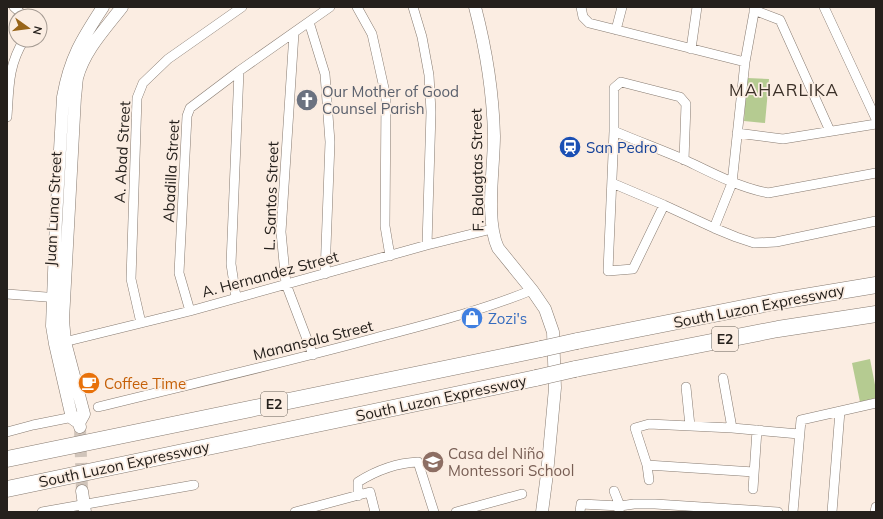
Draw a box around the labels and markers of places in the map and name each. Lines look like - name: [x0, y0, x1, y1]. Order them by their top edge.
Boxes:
- place label: Our Mother of Good Counsel Parish: [322, 82, 459, 118]
- church icon: Our Mother of Good Counsel Parish: [294, 87, 320, 113]
- station icon: San Pedro: [557, 134, 583, 160]
- place label: San Pedro: [586, 138, 658, 157]
- shop icon: Zozi's: [459, 305, 485, 331]
- place label: Zozi's: [488, 309, 527, 328]
- cafe icon: Coffee Time: [76, 370, 102, 396]
- place label: Coffee Time: [104, 374, 186, 393]
- place label: Casa del Niño Montessori School: [448, 444, 574, 480]
- school or university icon: Casa del Niño Montessori School: [420, 449, 446, 475]

